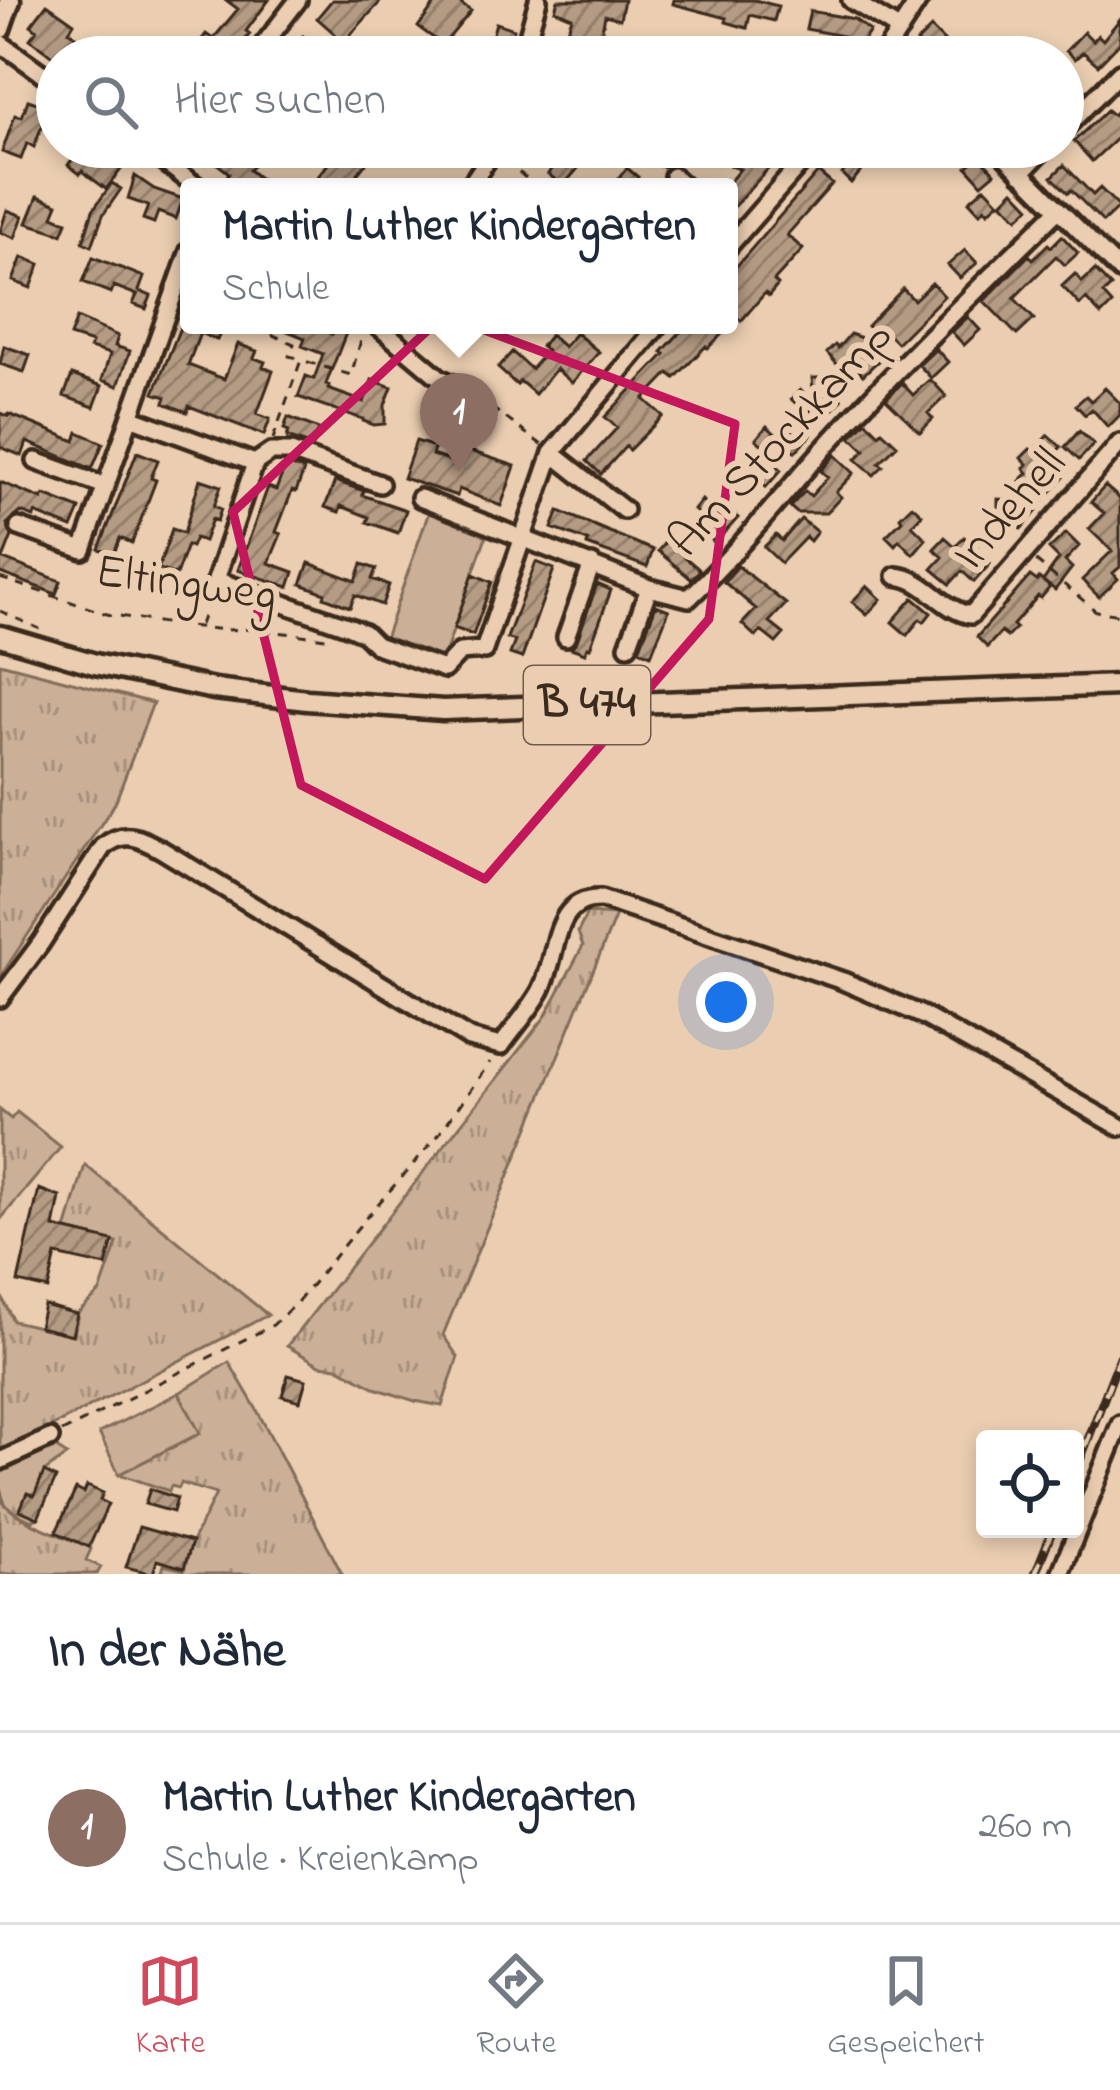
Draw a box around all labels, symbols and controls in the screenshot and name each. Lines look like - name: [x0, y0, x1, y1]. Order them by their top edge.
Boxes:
- search box: [36, 36, 1084, 168]
- icon: search: [78, 69, 144, 135]
- text: Hier suchen: [174, 69, 386, 135]
- popup: [180, 178, 738, 334]
- text: Martin Luther Kindergarten: [222, 195, 696, 261]
- text: Schule: [222, 261, 329, 318]
- street label: Am Stockkamp: [653, 305, 911, 575]
- pin: 1: [420, 373, 498, 472]
- street label: Indehell: [937, 433, 1085, 587]
- street label: Eltingweg: [91, 538, 281, 633]
- road number: B 474: [524, 666, 650, 744]
- your location: [696, 972, 756, 1032]
- map controls: [976, 1430, 1084, 1538]
- button: locate: [976, 1430, 1084, 1538]
- text: In der Nähe: [48, 1615, 285, 1690]
- text: Martin Luther Kindergarten: [162, 1766, 636, 1832]
- text: 1: [81, 1799, 93, 1856]
- text: 260 m: [979, 1799, 1072, 1856]
- text: Schule · Kreienkamp: [162, 1832, 479, 1889]
- tab: Karte: [135, 1948, 205, 2068]
- tab: Route: [476, 1948, 556, 2068]
- tab: Gespeichert: [827, 1948, 985, 2068]

